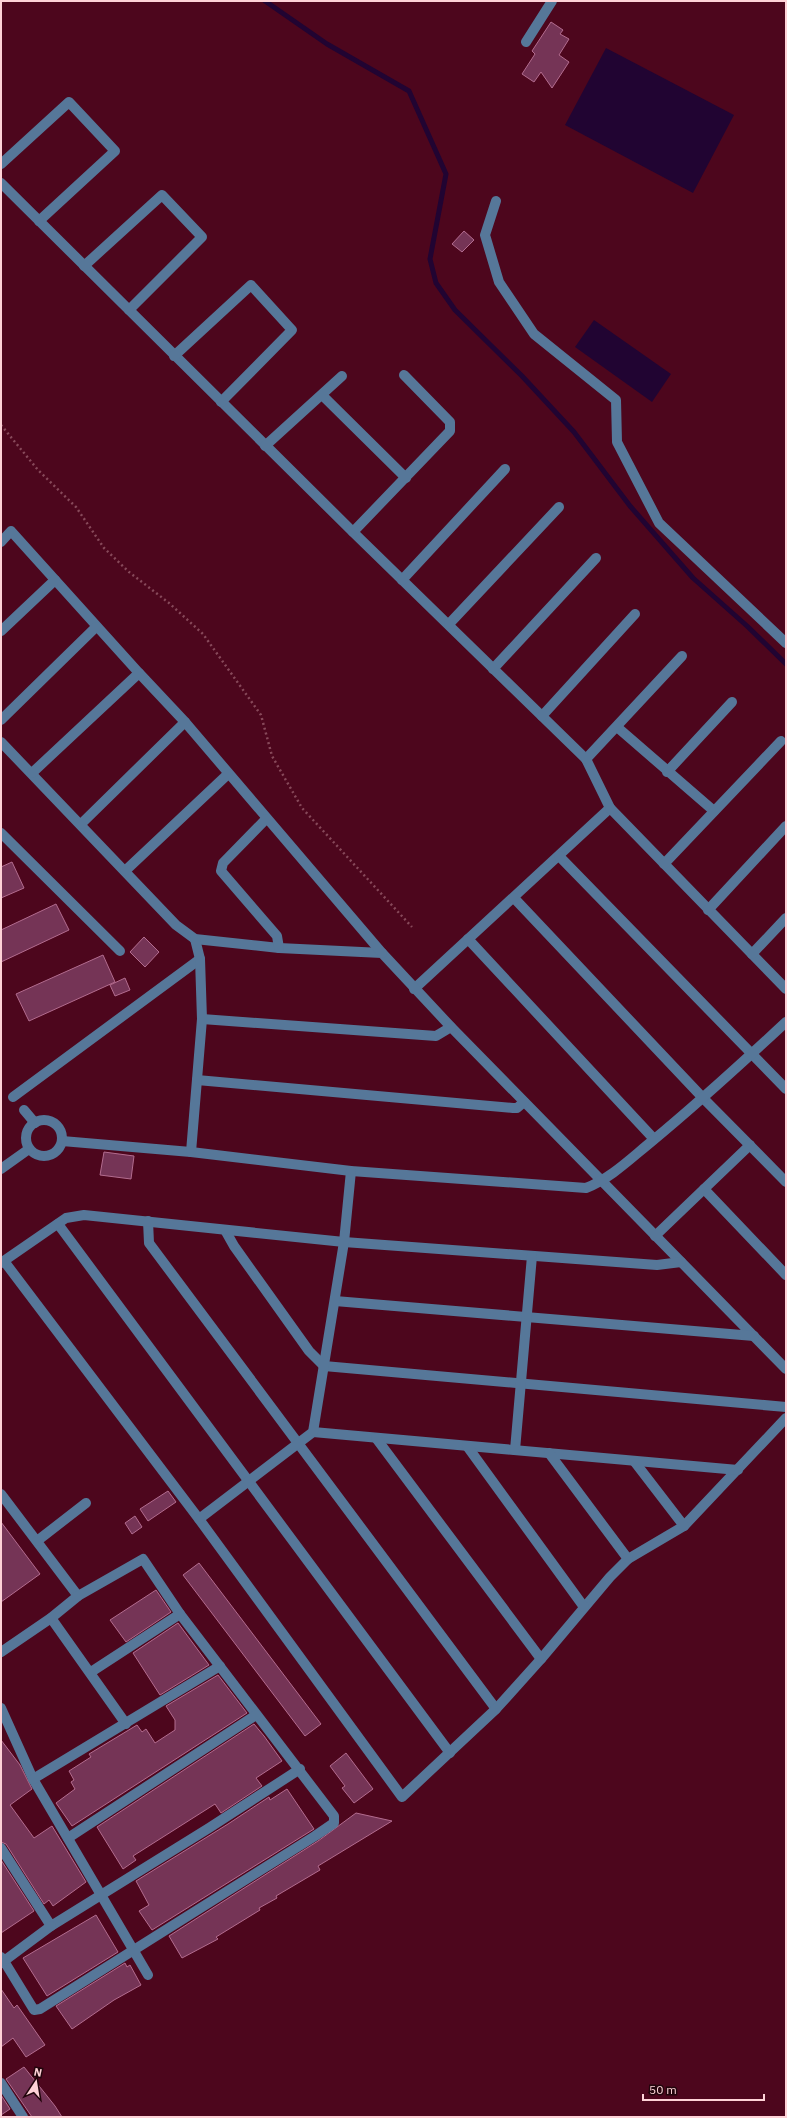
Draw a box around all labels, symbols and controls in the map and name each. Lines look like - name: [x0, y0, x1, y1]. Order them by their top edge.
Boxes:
- north arrow: [16, 2062, 56, 2102]
- text: N: [33, 2065, 43, 2080]
- scale bar: [643, 2076, 764, 2102]
- text: 50 m: [649, 2082, 677, 2097]

